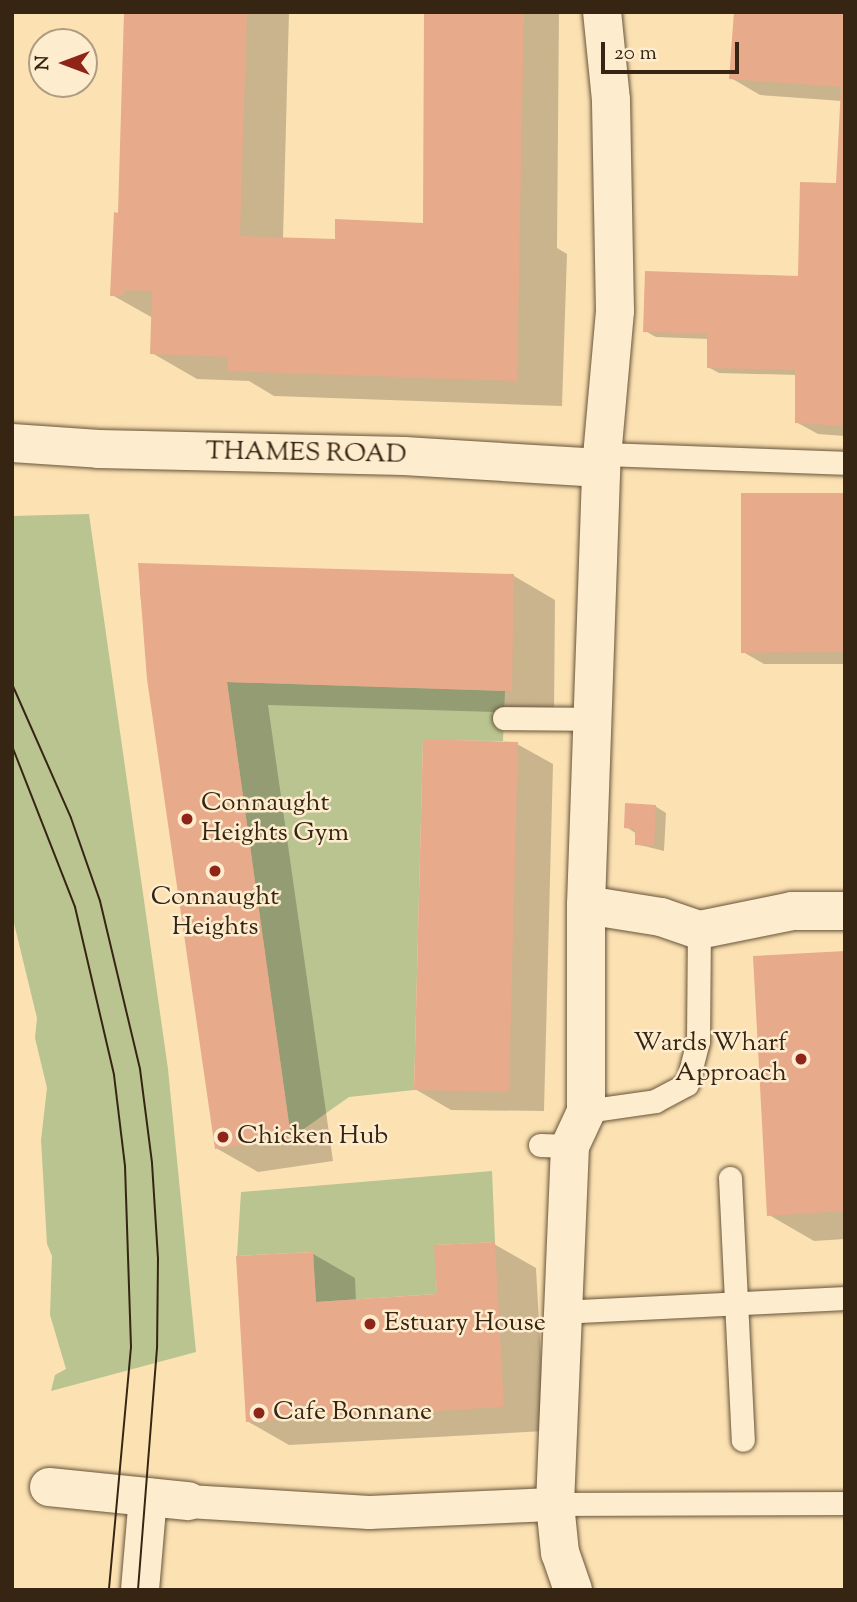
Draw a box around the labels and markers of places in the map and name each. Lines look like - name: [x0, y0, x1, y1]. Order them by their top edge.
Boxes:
- place label: Connaught Heights Gym: [201, 788, 349, 850]
- marker: Connaught Heights Gym: [179, 811, 195, 827]
- marker: Connaught Heights: [207, 863, 223, 879]
- place label: Connaught Heights: [151, 882, 279, 944]
- place label: Wards Wharf Approach: [633, 1028, 787, 1090]
- marker: Wards Wharf Approach: [793, 1051, 809, 1067]
- place label: Chicken Hub: [237, 1121, 388, 1153]
- marker: Chicken Hub: [215, 1129, 231, 1145]
- place label: Estuary House: [384, 1308, 546, 1340]
- marker: Estuary House: [362, 1316, 378, 1332]
- place label: Cafe Bonnane: [273, 1397, 432, 1429]
- marker: Cafe Bonnane: [251, 1405, 267, 1421]

